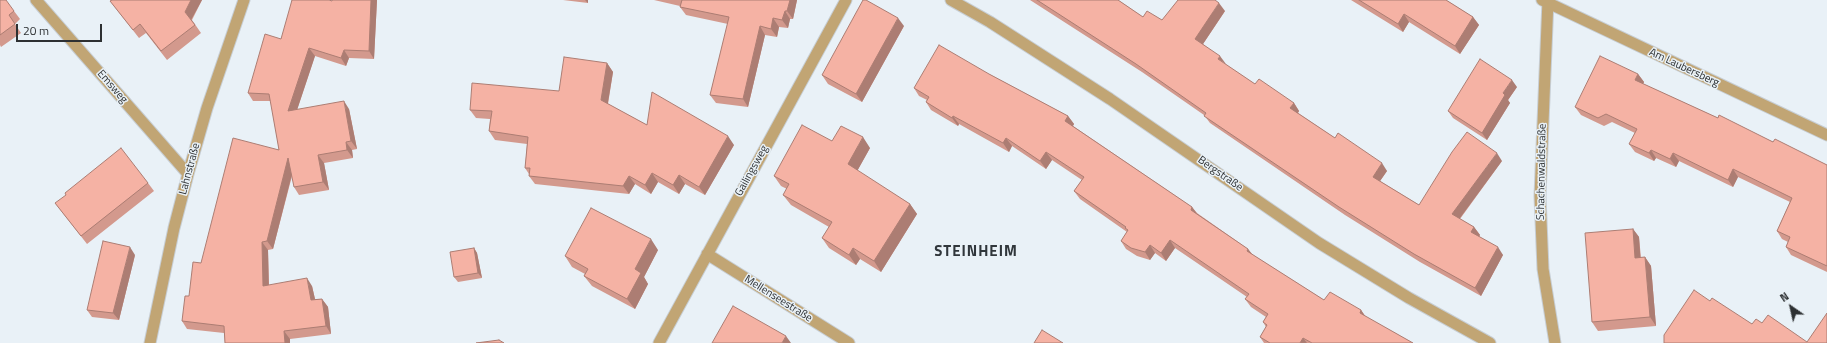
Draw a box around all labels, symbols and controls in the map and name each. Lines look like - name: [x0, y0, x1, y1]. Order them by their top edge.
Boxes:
- scale bar: [18, 16, 104, 42]
- text: 20 m: [23, 21, 49, 40]
- street label: Am Laubersberg: [1647, 46, 1721, 90]
- street label: Emsweg: [94, 68, 130, 106]
- street label: Schachenwaldstraße: [1535, 124, 1549, 220]
- street label: Lahnstraße: [177, 142, 203, 196]
- street label: Gailingsweg: [733, 143, 771, 199]
- street label: Bergstraße: [1195, 154, 1245, 194]
- district label: STEINHEIM: [934, 243, 1018, 261]
- street label: Mellenseestraße: [742, 273, 814, 325]
- north arrow: [1771, 287, 1811, 327]
- text: N: [1777, 288, 1792, 306]

